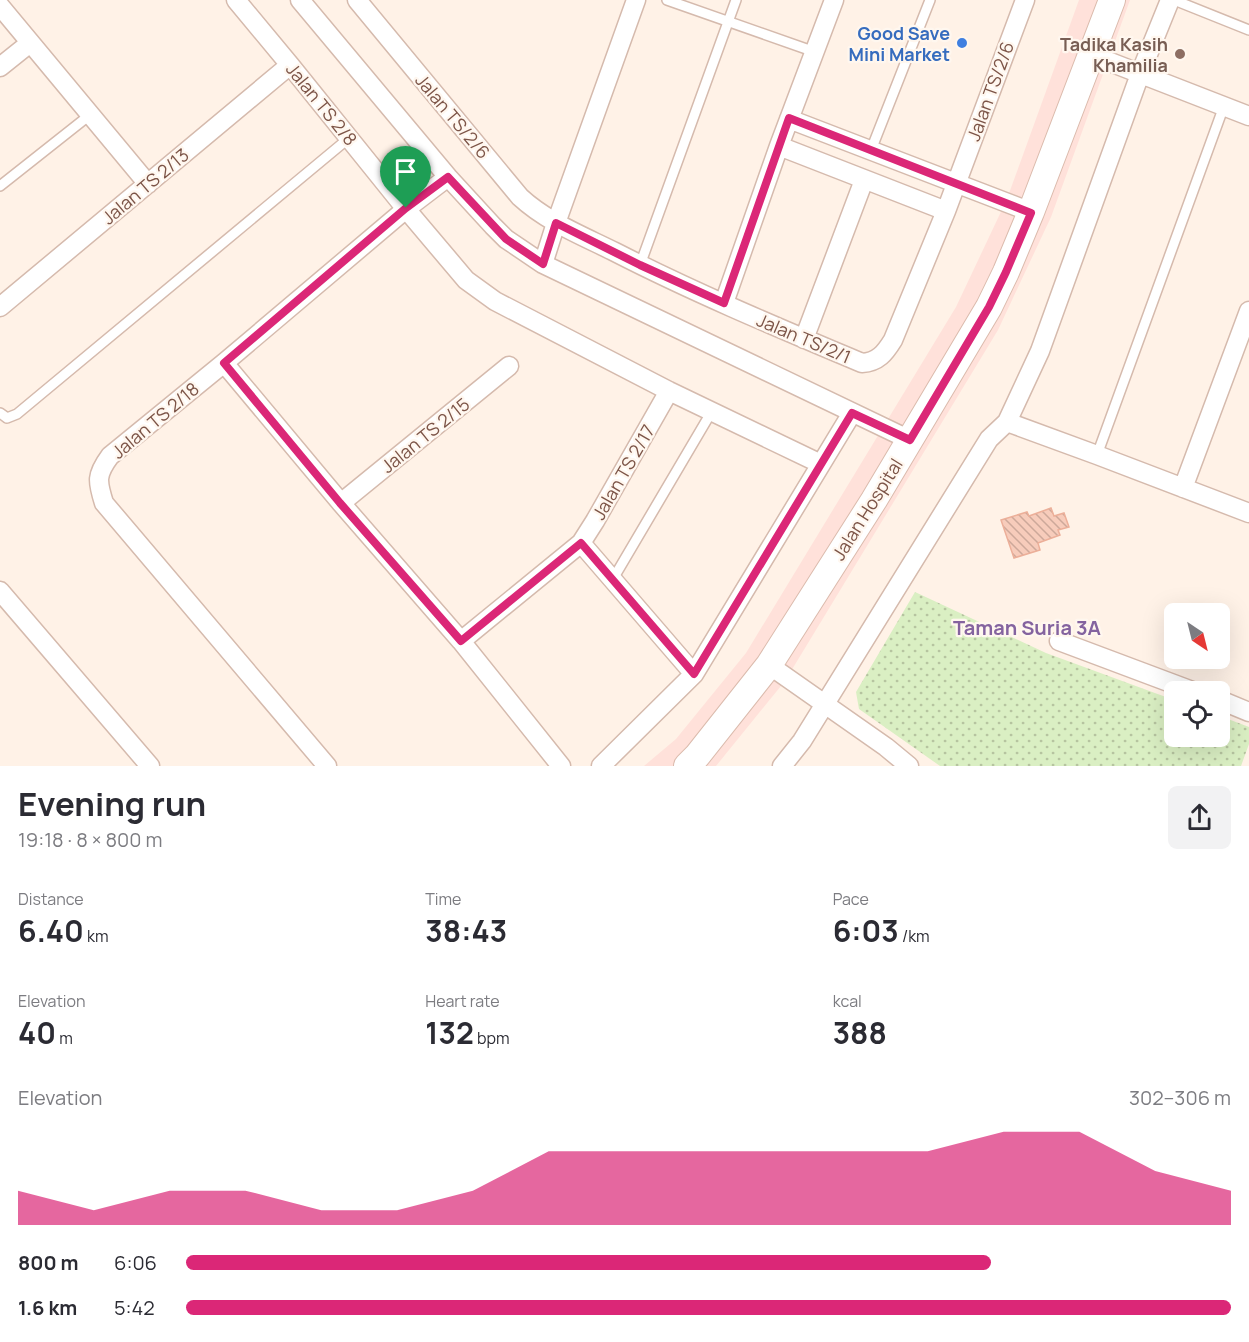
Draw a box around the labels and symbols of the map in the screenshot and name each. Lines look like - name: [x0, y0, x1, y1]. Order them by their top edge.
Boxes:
- place label: Good Save Mini Market: [849, 21, 950, 66]
- place label: Tadika Kasih Khamilia: [1060, 32, 1168, 77]
- marker: Good Save Mini Market: [955, 36, 969, 50]
- street label: Jalan TS/2/6: [961, 38, 1019, 144]
- marker: Tadika Kasih Khamilia: [1173, 47, 1187, 61]
- street label: Jalan TS 2/8: [281, 58, 363, 150]
- street label: Jalan TS/2/6: [410, 68, 496, 164]
- street label: Jalan TS 2/13: [97, 143, 193, 229]
- pin: [380, 146, 431, 208]
- street label: Jalan TS/2/1: [753, 307, 855, 369]
- street label: Jalan TS 2/18: [106, 376, 204, 464]
- street label: Jalan TS 2/15: [376, 392, 474, 478]
- street label: Jalan TS 2/17: [586, 420, 660, 524]
- street label: Jalan Hospital: [826, 454, 908, 564]
- north arrow: [1164, 603, 1230, 669]
- district label: Taman Suria 3A: [953, 614, 1102, 641]

